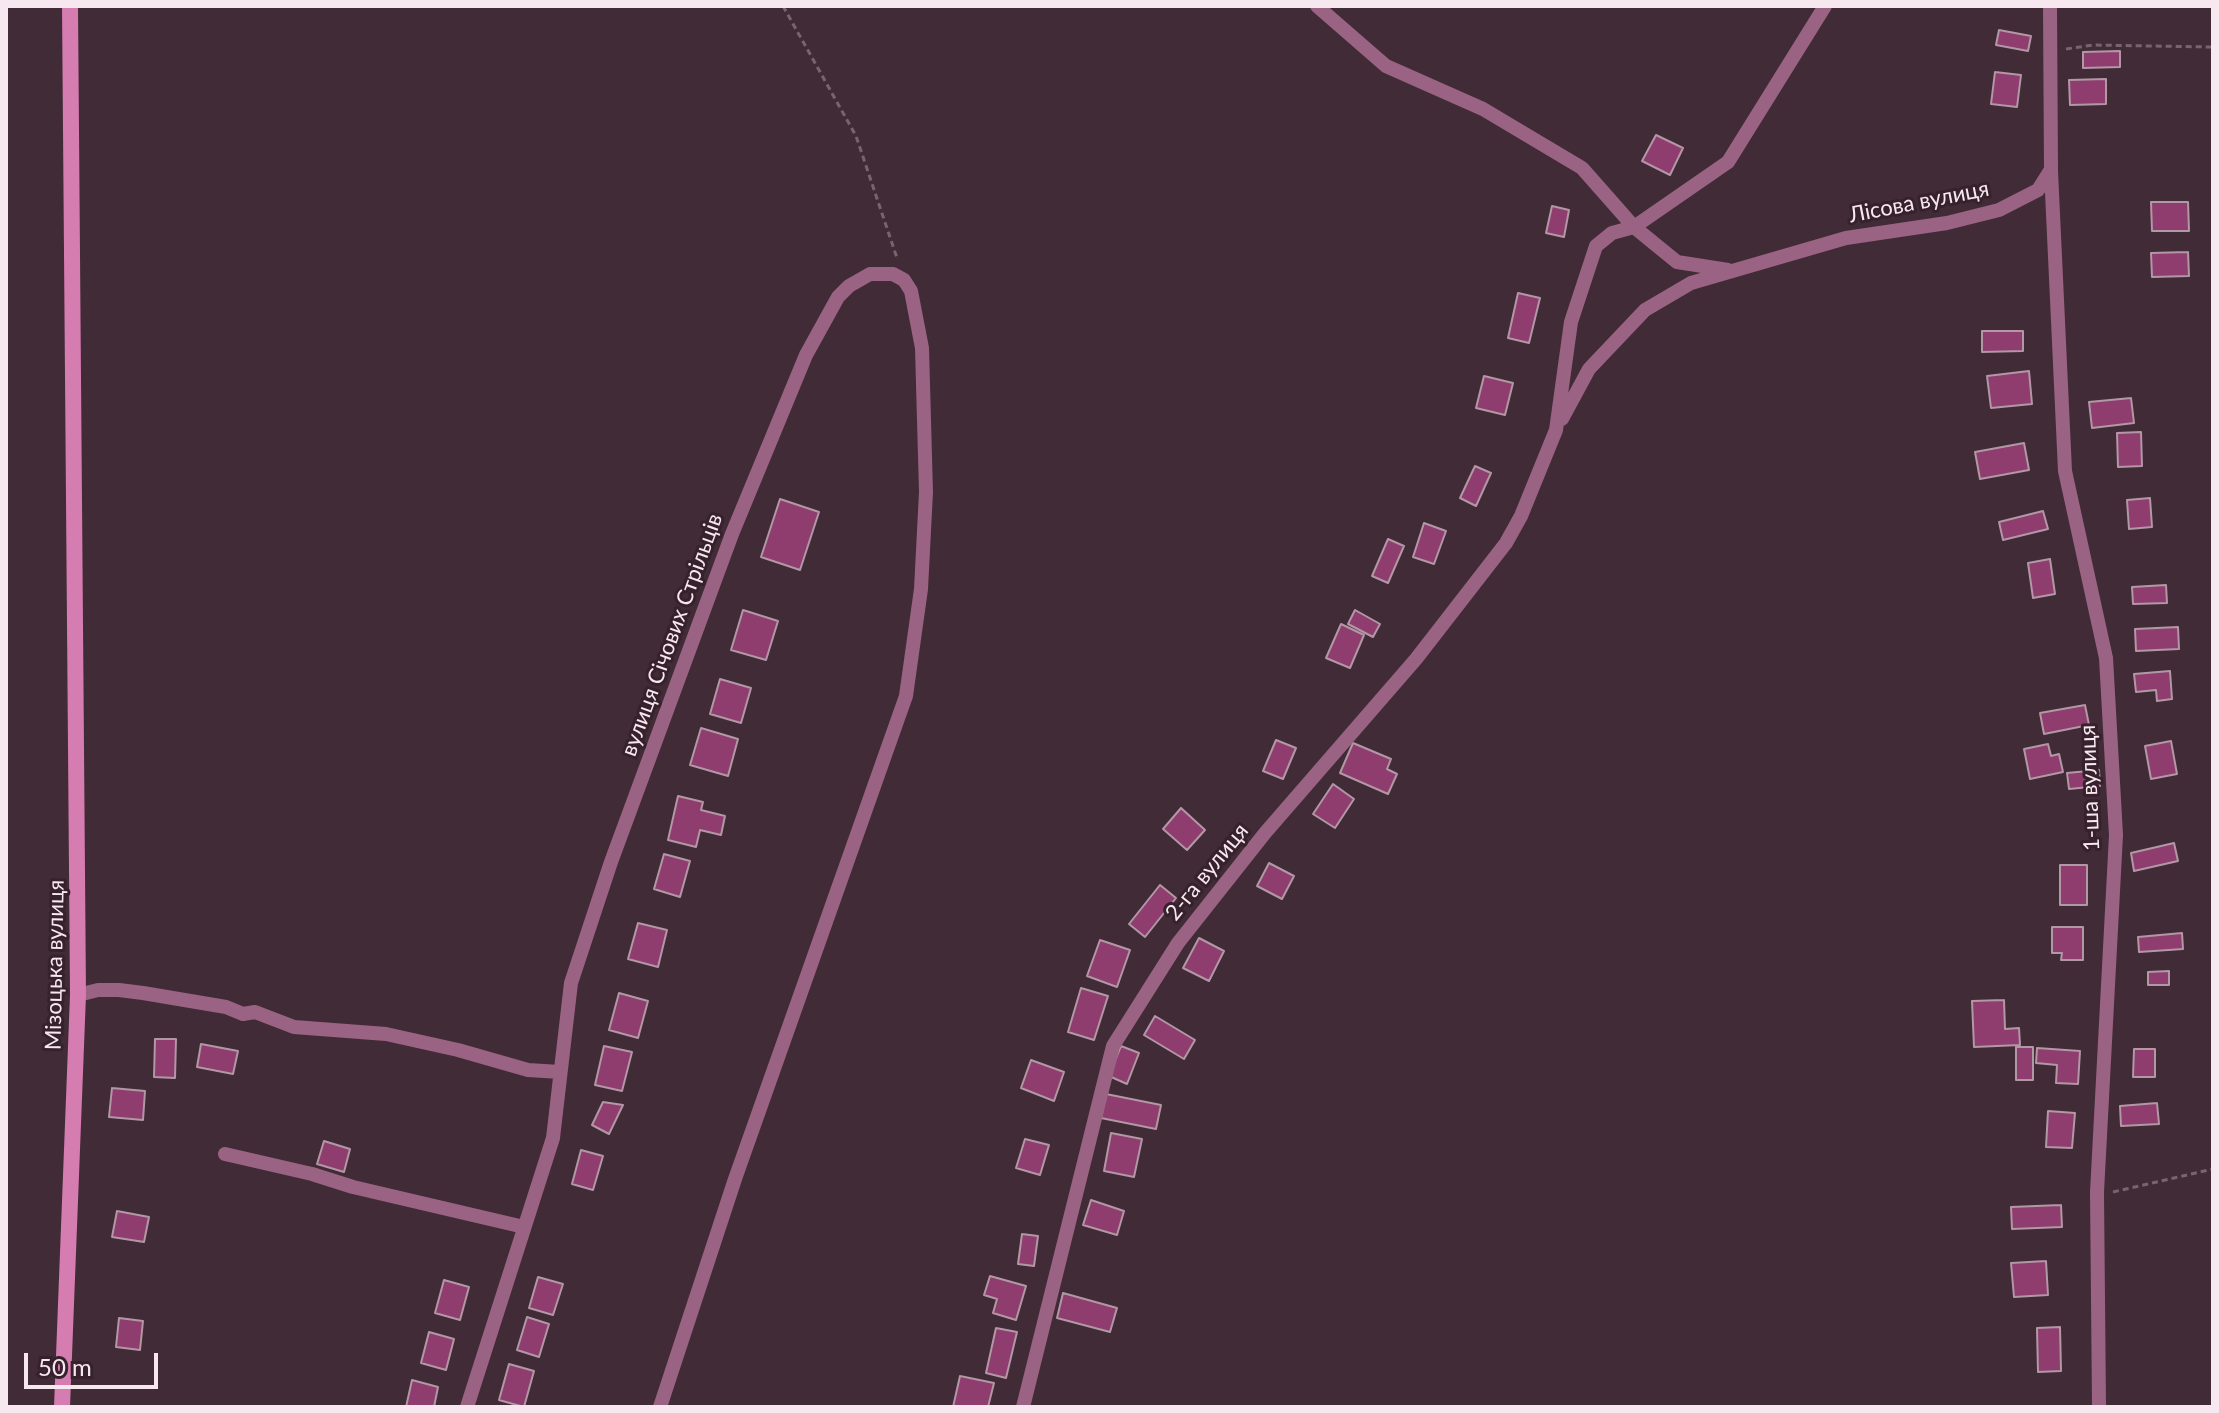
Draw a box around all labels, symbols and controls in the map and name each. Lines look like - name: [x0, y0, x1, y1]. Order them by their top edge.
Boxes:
- street label: Лісова вулиця: [1847, 175, 1991, 229]
- street label: вулиця Січових Стрільців: [616, 510, 728, 760]
- street label: 1-ша вулиця: [2075, 724, 2105, 852]
- street label: 2-га вулиця: [1160, 818, 1254, 926]
- street label: Мізоцька вулиця: [40, 880, 70, 1050]
- scale bar: [28, 1337, 162, 1387]
- text: 50 m: [38, 1352, 92, 1381]

